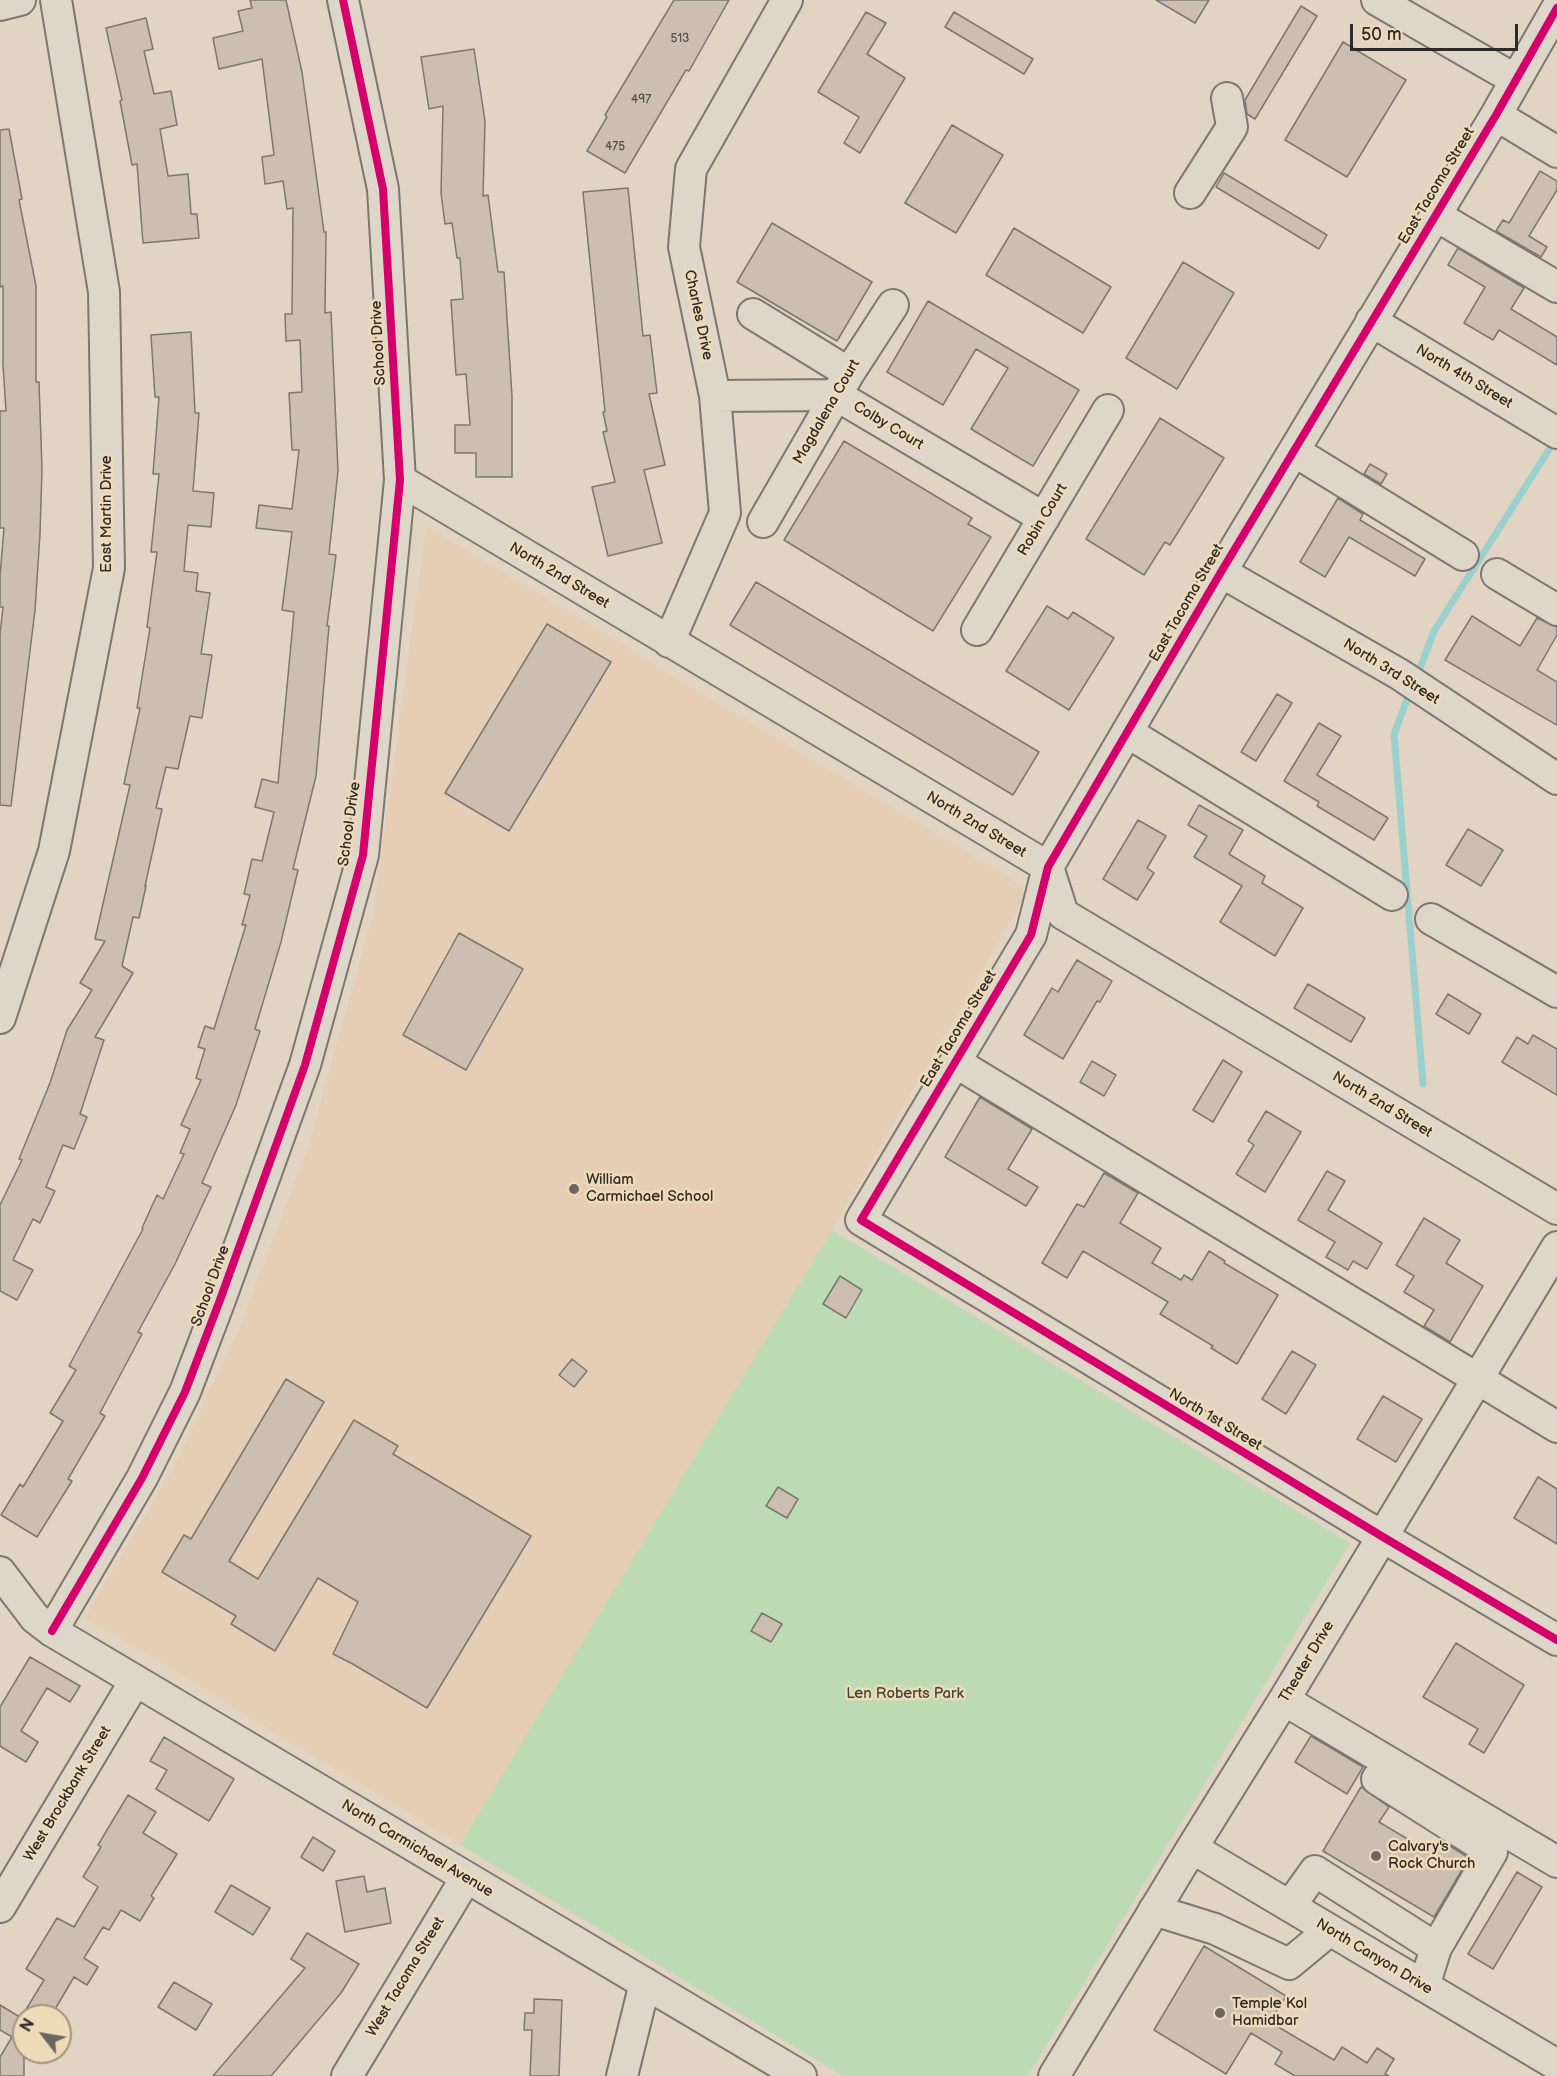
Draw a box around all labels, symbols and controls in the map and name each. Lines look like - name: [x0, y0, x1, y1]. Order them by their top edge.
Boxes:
- scale bar: [1353, 12, 1521, 50]
- text: 50 m: [1361, 24, 1402, 45]
- house number: 513: [671, 32, 689, 46]
- house number: 497: [631, 93, 651, 107]
- street label: East Tacoma Street: [1395, 124, 1479, 248]
- house number: 475: [605, 140, 625, 154]
- street label: Charles Drive: [680, 268, 716, 362]
- street label: School Drive: [368, 300, 390, 386]
- street label: North 4th Street: [1412, 341, 1516, 413]
- street label: Magdalena Court: [790, 356, 864, 468]
- street label: Colby Court: [849, 398, 927, 454]
- street label: East Martin Drive: [98, 455, 116, 573]
- street label: Robin Court: [1014, 481, 1072, 559]
- street label: North 2nd Street: [506, 539, 612, 613]
- street label: East Tacoma Street: [1146, 541, 1228, 665]
- street label: North 3rd Street: [1339, 635, 1443, 709]
- street label: School Drive: [335, 781, 365, 867]
- street label: North 2nd Street: [923, 788, 1029, 862]
- street label: East Tacoma Street: [917, 967, 1001, 1091]
- street label: North 2nd Street: [1329, 1068, 1435, 1142]
- place label: William Carmichael School: [586, 1171, 713, 1206]
- marker: William Carmichael School: [567, 1182, 581, 1196]
- street label: School Drive: [188, 1243, 234, 1329]
- street label: North 1st Street: [1165, 1385, 1265, 1455]
- street label: Theater Drive: [1276, 1618, 1338, 1706]
- park label: Len Roberts Park: [846, 1685, 964, 1703]
- street label: West Brockbank Street: [20, 1723, 116, 1865]
- street label: North Carmichael Avenue: [338, 1796, 496, 1902]
- place label: Calvary's Rock Church: [1388, 1838, 1475, 1873]
- marker: Calvary's Rock Church: [1369, 1849, 1383, 1863]
- street label: West Tacoma Street: [363, 1914, 449, 2040]
- street label: North Canyon Drive: [1313, 1915, 1435, 1999]
- place label: Temple Kol Hamidbar: [1232, 1995, 1307, 2030]
- north arrow: [12, 2004, 72, 2064]
- marker: Temple Kol Hamidbar: [1213, 2006, 1227, 2020]
- text: N: [17, 2015, 39, 2036]

